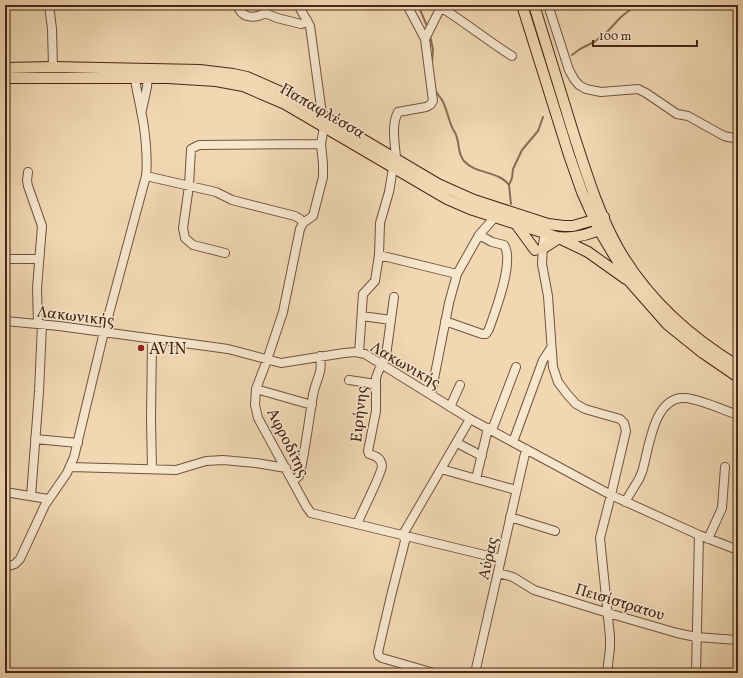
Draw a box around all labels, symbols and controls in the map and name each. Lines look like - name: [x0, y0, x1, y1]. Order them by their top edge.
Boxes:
- scale bar: [593, 22, 697, 48]
- text: 100 m: [599, 29, 632, 45]
- street label: Παπαφλέσσα: [275, 79, 369, 145]
- street label: Λακωνικής: [36, 301, 116, 333]
- street label: Λακωνικής: [366, 337, 444, 395]
- place label: AVIN: [149, 339, 187, 361]
- marker: AVIN: [136, 343, 146, 353]
- street label: Ειρήνης: [346, 385, 374, 443]
- street label: Αφροδίτης: [260, 405, 314, 481]
- street label: Αύρας: [473, 535, 505, 582]
- street label: Πεισίστρατου: [572, 579, 667, 627]

